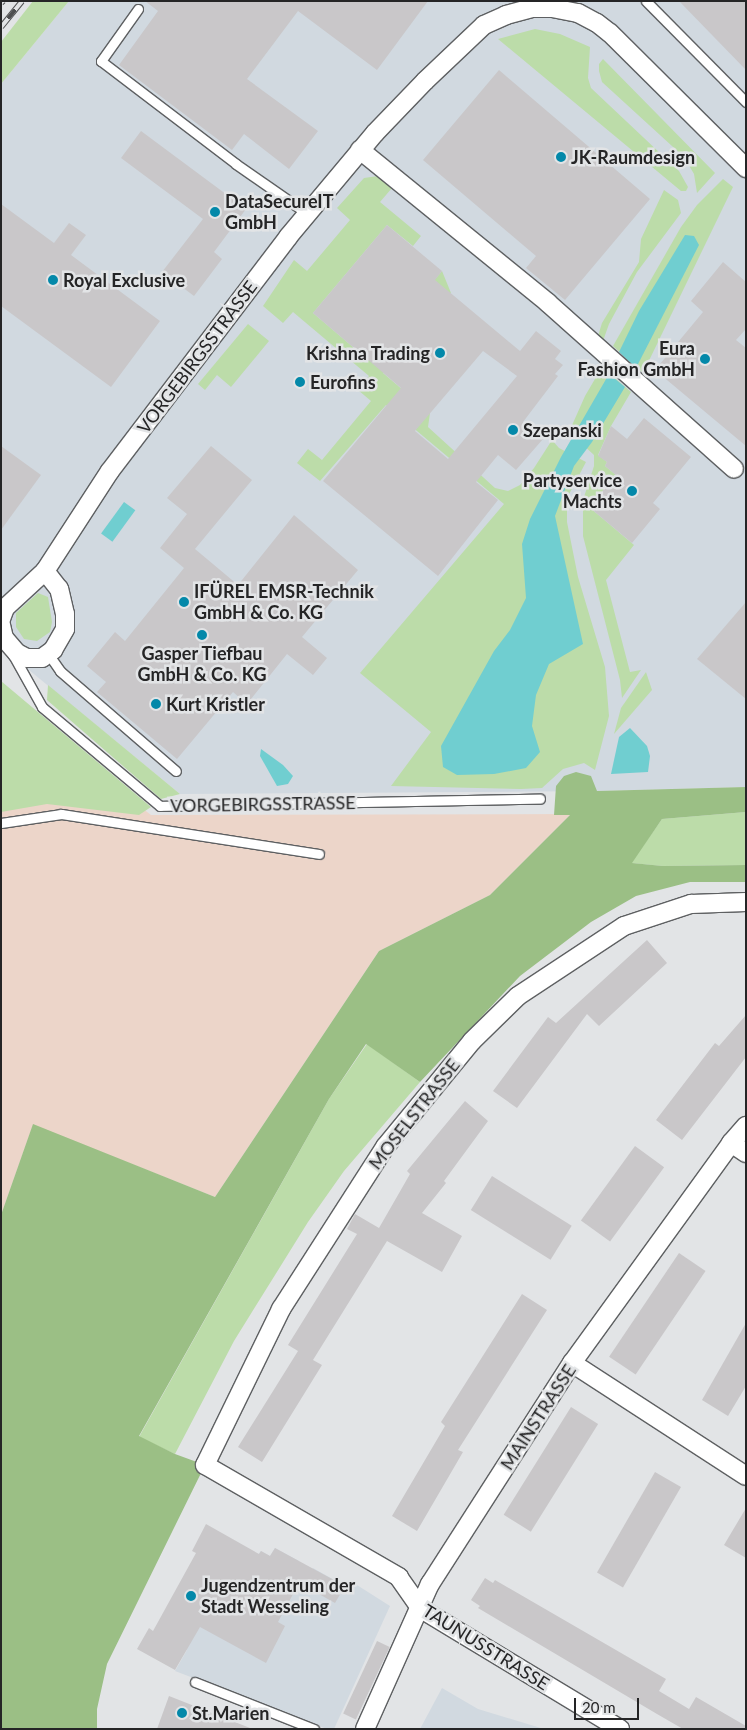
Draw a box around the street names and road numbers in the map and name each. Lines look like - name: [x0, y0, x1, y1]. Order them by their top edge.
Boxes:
- street label: VORGEBIRGSSTRASSE: [133, 276, 261, 438]
- street label: VORGEBIRGSSTRASSE: [170, 792, 356, 816]
- street label: MOSELSTRASSE: [364, 1054, 464, 1174]
- street label: MAINSTRASSE: [496, 1360, 580, 1474]
- street label: TAUNUSSTRASSE: [419, 1599, 553, 1695]

